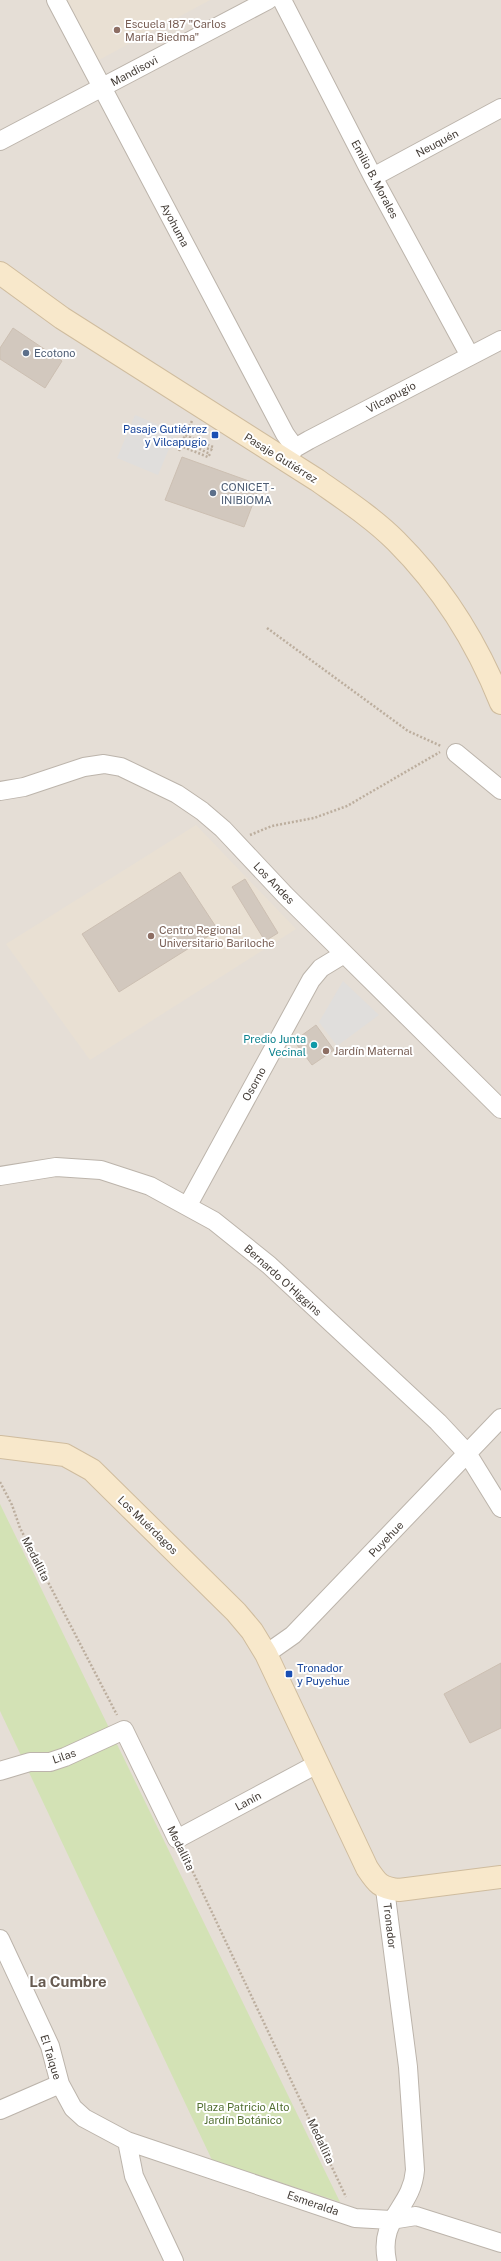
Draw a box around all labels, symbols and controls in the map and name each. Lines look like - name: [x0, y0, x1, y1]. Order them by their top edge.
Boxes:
- place label: Escuela 187 "Carlos María Biedma": [125, 18, 226, 43]
- marker: Escuela 187 "Carlos María Biedma": [112, 25, 122, 35]
- street label: Mandisovi: [108, 54, 160, 88]
- street label: Neuquén: [414, 127, 460, 159]
- street label: Emilio B. Morales: [349, 138, 401, 221]
- street label: Ayohuma: [159, 201, 191, 249]
- place label: Ecotono: [34, 347, 76, 359]
- marker: Ecotono: [21, 348, 31, 358]
- street label: Vilcapugio: [364, 379, 418, 415]
- place label: Pasaje Gutiérrez y Vilcapugio: [123, 423, 207, 448]
- marker: Pasaje Gutiérrez y Vilcapugio: [210, 430, 220, 440]
- street label: Pasaje Gutiérrez: [242, 431, 320, 485]
- place label: CONICET - INIBIOMA: [221, 481, 275, 506]
- marker: CONICET - INIBIOMA: [208, 488, 218, 498]
- street label: Los Andes: [251, 860, 297, 907]
- place label: Centro Regional Universitario Bariloche: [159, 924, 274, 949]
- marker: Centro Regional Universitario Bariloche: [146, 931, 156, 941]
- place label: Predio Junta Vecinal: [243, 1033, 306, 1058]
- marker: Predio Junta Vecinal: [309, 1040, 319, 1050]
- place label: Jardín Maternal: [334, 1045, 413, 1057]
- marker: Jardín Maternal: [321, 1046, 331, 1056]
- street label: Osorno: [240, 1065, 268, 1103]
- street label: Bernardo O'Higgins: [242, 1242, 325, 1318]
- street label: Los Muérdagos: [116, 1494, 181, 1557]
- street label: Puyehue: [366, 1519, 406, 1559]
- street label: Medallita: [20, 1535, 52, 1583]
- place label: Tronador y Puyehue: [297, 1662, 350, 1687]
- marker: Tronador y Puyehue: [284, 1669, 294, 1679]
- street label: Lilas: [51, 1746, 78, 1766]
- street label: Lanín: [233, 1789, 263, 1813]
- street label: Medallita: [165, 1824, 197, 1872]
- street label: Tronador: [381, 1902, 399, 1950]
- district label: La Cumbre: [29, 1973, 107, 1990]
- street label: El Taique: [38, 2033, 64, 2081]
- park label: Plaza Patricio Alto Jardín Botánico: [196, 2101, 290, 2126]
- street label: Medallita: [305, 2117, 337, 2165]
- street label: Esmeralda: [286, 2189, 340, 2217]

